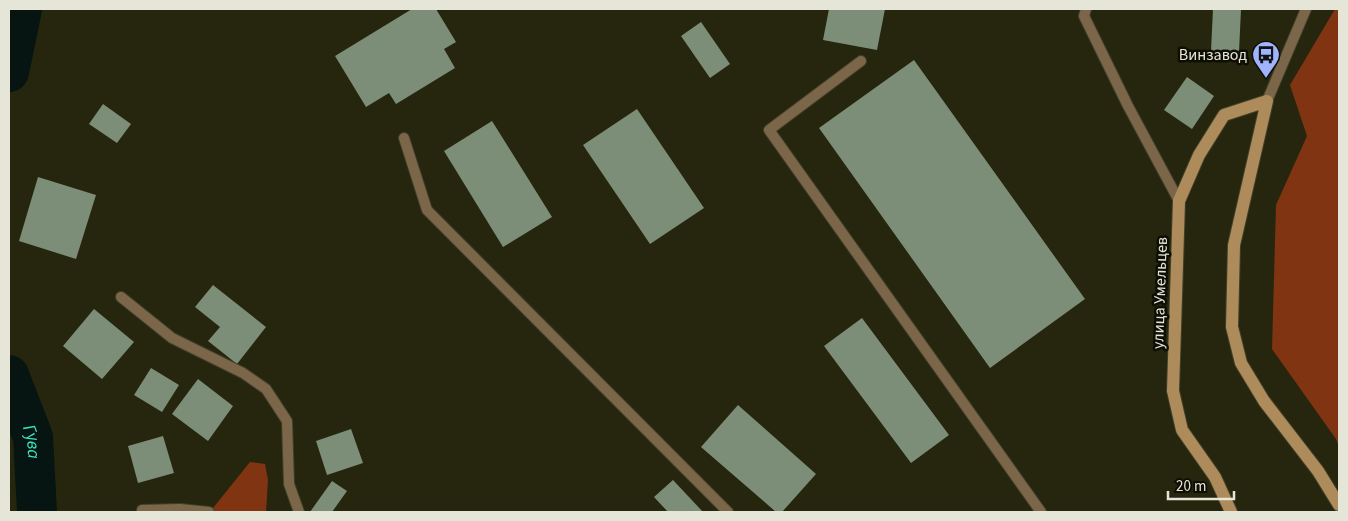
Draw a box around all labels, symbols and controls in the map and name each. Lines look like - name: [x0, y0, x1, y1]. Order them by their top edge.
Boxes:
- bus stop icon: Винзавод: [1251, 40, 1281, 79]
- place label: Винзавод: [1179, 44, 1247, 66]
- street label: улица Умельцев: [1147, 237, 1173, 349]
- water label: Гува: [17, 421, 47, 460]
- scale bar: [1168, 468, 1234, 500]
- text: 20 m: [1176, 476, 1206, 497]

